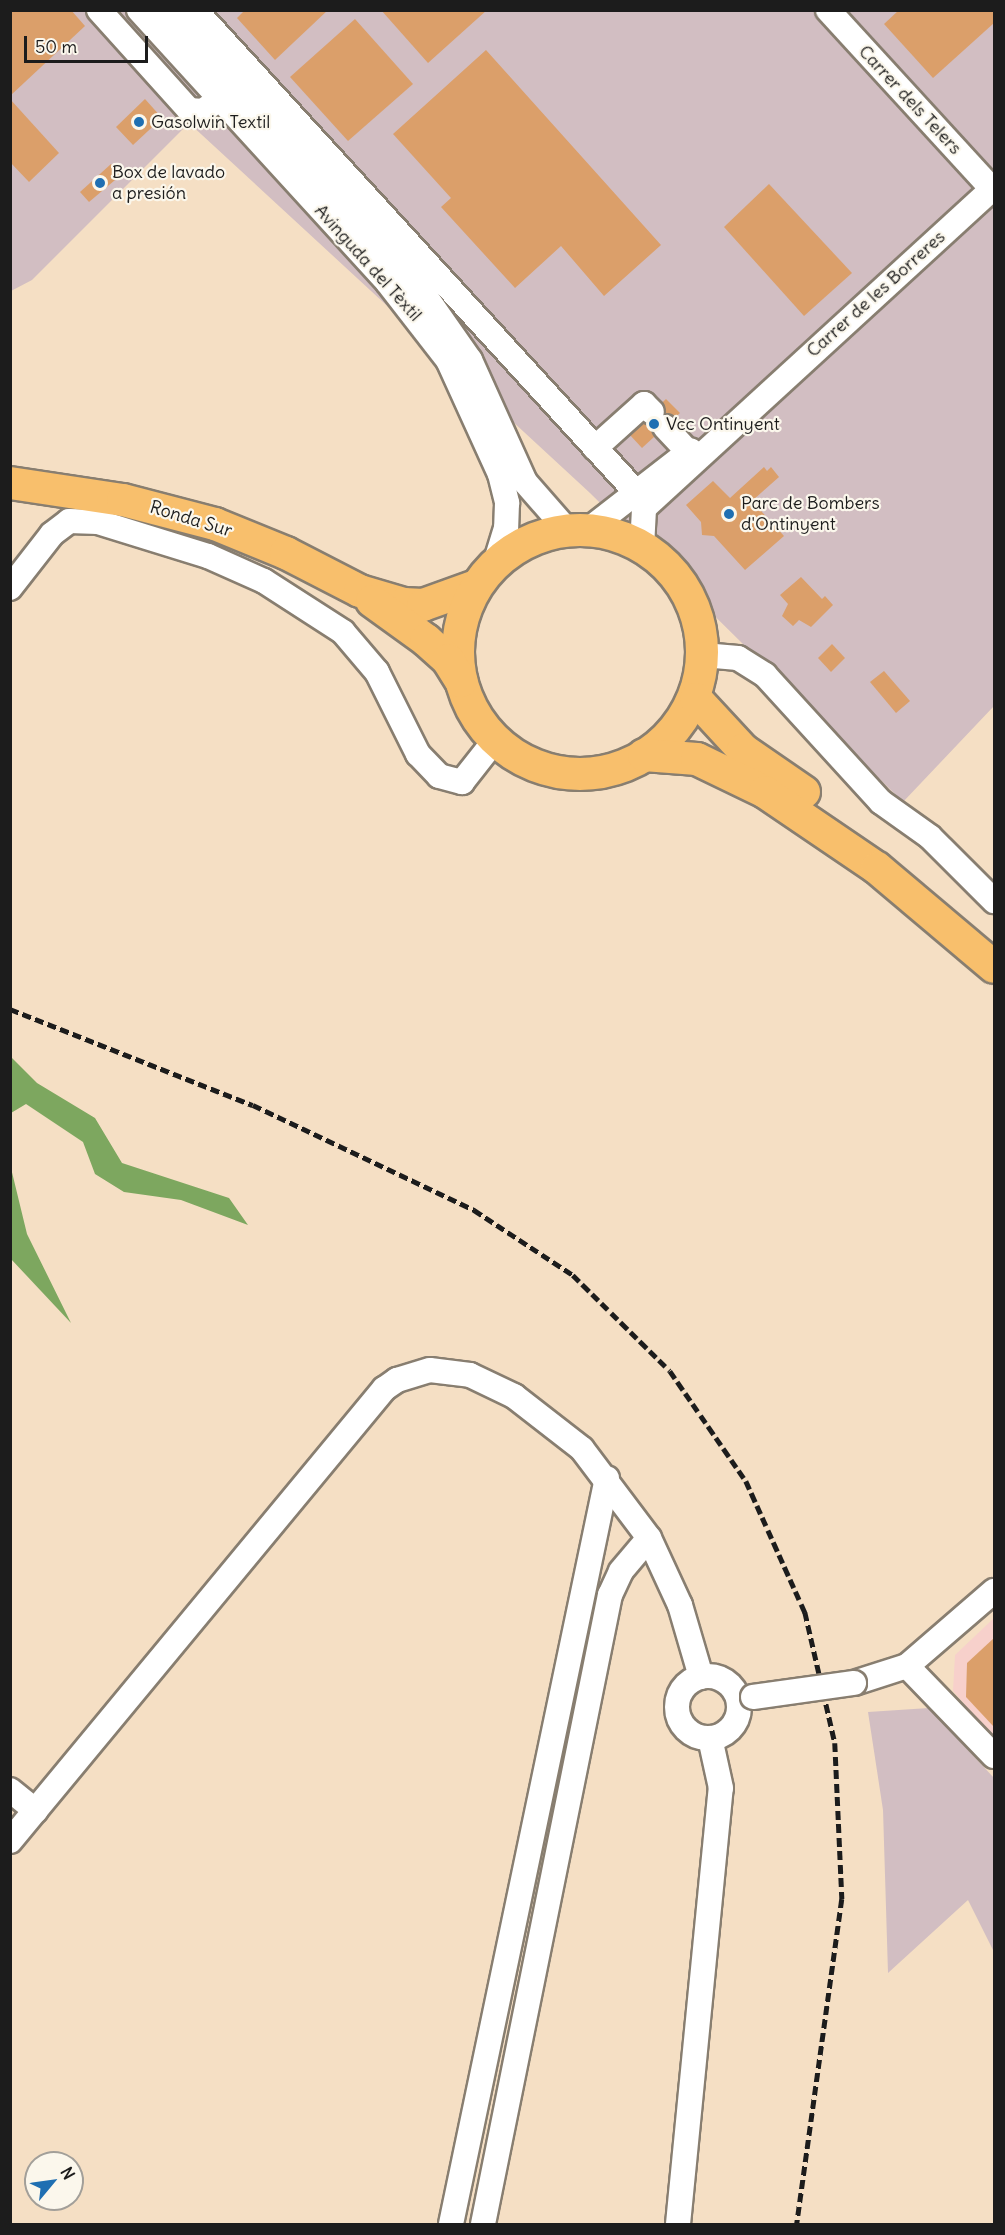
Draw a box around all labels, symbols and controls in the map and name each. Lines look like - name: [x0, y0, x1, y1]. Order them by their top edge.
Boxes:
- scale bar: [27, 24, 152, 62]
- text: 50 m: [35, 35, 77, 58]
- street label: Carrer dels Telers: [854, 41, 966, 159]
- place label: Gasolwin Textil: [151, 111, 270, 133]
- marker: Gasolwin Textil: [132, 115, 146, 129]
- place label: Box de lavado a presión: [112, 162, 225, 204]
- marker: Box de lavado a presión: [93, 176, 107, 190]
- street label: Avinguda del Tèxtil: [310, 200, 426, 326]
- street label: Carrer de les Borreres: [802, 226, 950, 362]
- place label: Vcc Ontinyent: [666, 413, 780, 435]
- marker: Vcc Ontinyent: [647, 417, 661, 431]
- place label: Parc de Bombers d'Ontinyent: [741, 493, 880, 536]
- street label: Ronda Sur: [147, 496, 235, 542]
- marker: Parc de Bombers d'Ontinyent: [722, 507, 736, 521]
- north arrow: [24, 2151, 84, 2211]
- text: N: [57, 2164, 79, 2183]

